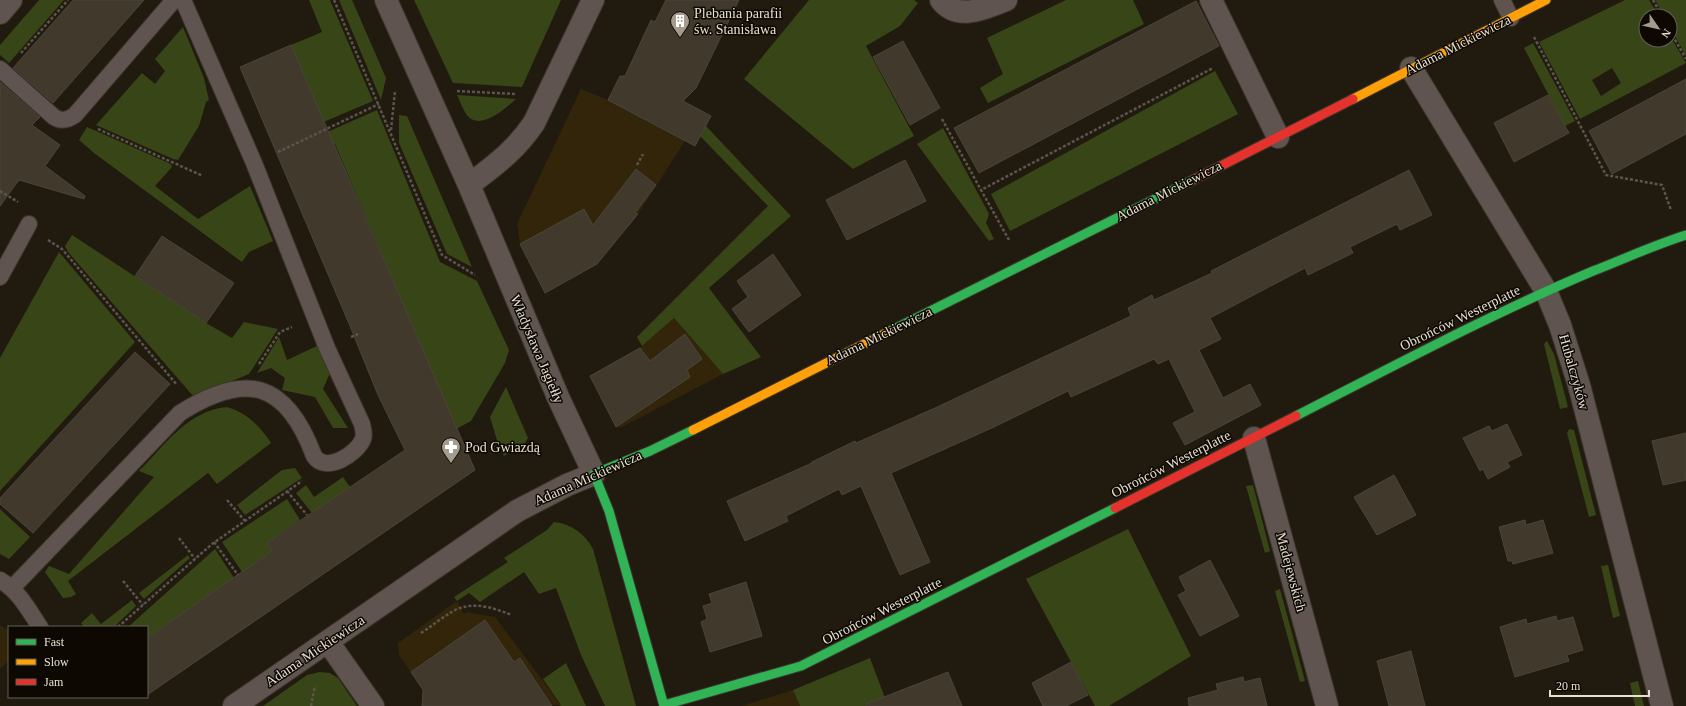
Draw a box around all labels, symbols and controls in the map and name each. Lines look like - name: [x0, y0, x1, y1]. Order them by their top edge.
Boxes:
- place label: Plebania parafii św. Stanisława: [694, 6, 782, 37]
- north arrow: [1638, 8, 1678, 48]
- building icon: Plebania parafii św. Stanisława: [669, 10, 691, 38]
- street label: Adama Mickiewicza: [1403, 12, 1514, 78]
- text: N: [1659, 27, 1673, 40]
- street label: Adama Mickiewicza: [1114, 158, 1225, 224]
- street label: Obrońców Westerplatte: [1397, 282, 1523, 354]
- street label: Władysława Jagiełły: [507, 293, 567, 405]
- street label: Adama Mickiewicza: [823, 303, 935, 368]
- street label: Hubalczyków: [1556, 333, 1592, 412]
- street label: Obrońców Westerplatte: [1109, 427, 1233, 501]
- pharmacy icon: Pod Gwiazdą: [440, 436, 462, 464]
- place label: Pod Gwiazdą: [465, 440, 541, 455]
- street label: Adama Mickiewicza: [532, 447, 645, 508]
- street label: Madejewskich: [1273, 531, 1309, 613]
- street label: Obrońców Westerplatte: [820, 574, 944, 648]
- street label: Adama Mickiewicza: [263, 612, 368, 690]
- legend: [8, 626, 148, 698]
- text: Fast: [44, 635, 65, 649]
- text: Slow: [44, 655, 69, 669]
- scale bar: [1550, 672, 1649, 698]
- text: Jam: [44, 675, 64, 689]
- text: 20 m: [1556, 679, 1581, 693]

